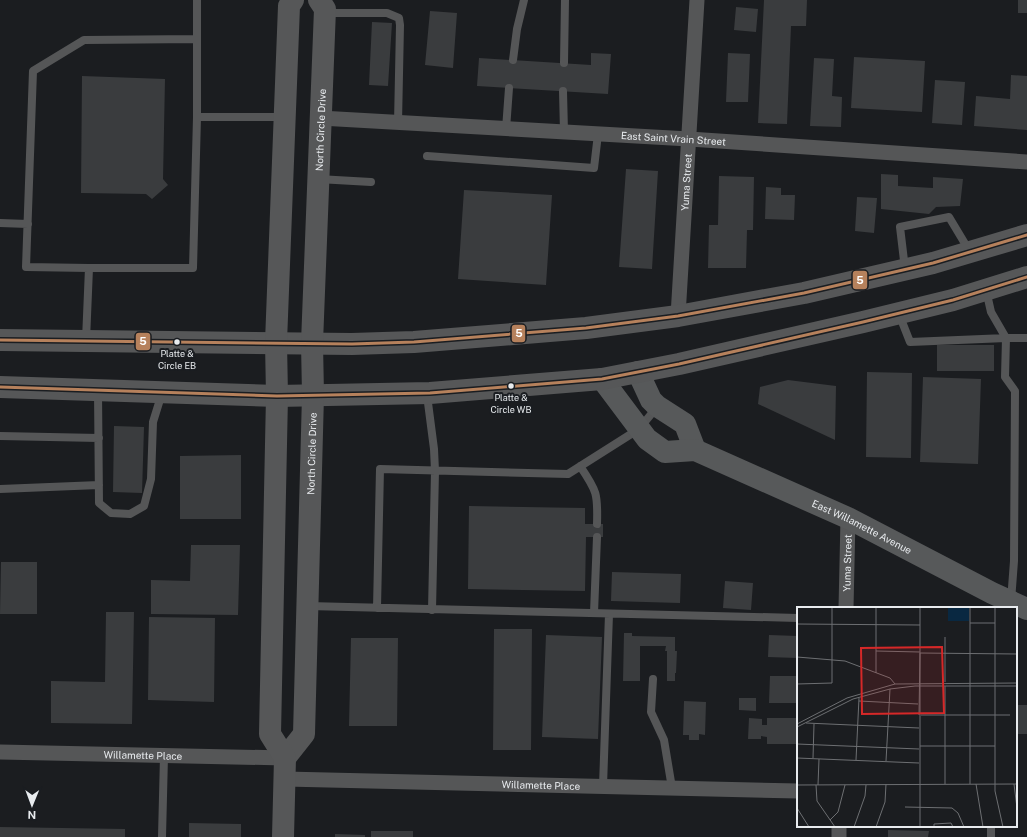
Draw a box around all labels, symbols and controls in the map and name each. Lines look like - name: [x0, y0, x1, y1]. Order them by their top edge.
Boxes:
- street label: North Circle Drive: [313, 88, 328, 171]
- street label: East Saint Vrain Street: [621, 129, 726, 148]
- street label: Yuma Street: [678, 153, 694, 211]
- line badge: 5: [852, 270, 868, 290]
- text: 5: [856, 274, 864, 286]
- line badge: 5: [511, 324, 526, 343]
- text: 5: [515, 327, 523, 339]
- line badge: 5: [135, 332, 151, 351]
- text: 5: [139, 335, 147, 347]
- marker: Platte & Circle EB: [172, 337, 182, 347]
- place label: Platte & Circle EB: [158, 348, 196, 371]
- marker: Platte & Circle WB: [506, 381, 516, 391]
- place label: Platte & Circle WB: [491, 392, 531, 415]
- street label: North Circle Drive: [304, 412, 319, 495]
- street label: East Willamette Avenue: [810, 497, 914, 556]
- street label: Yuma Street: [840, 534, 854, 592]
- inset map: [797, 607, 1017, 827]
- street label: Willamette Place: [103, 748, 183, 762]
- street label: Willamette Place: [501, 778, 581, 792]
- north arrow: [12, 785, 52, 825]
- text: N: [27, 809, 36, 821]

